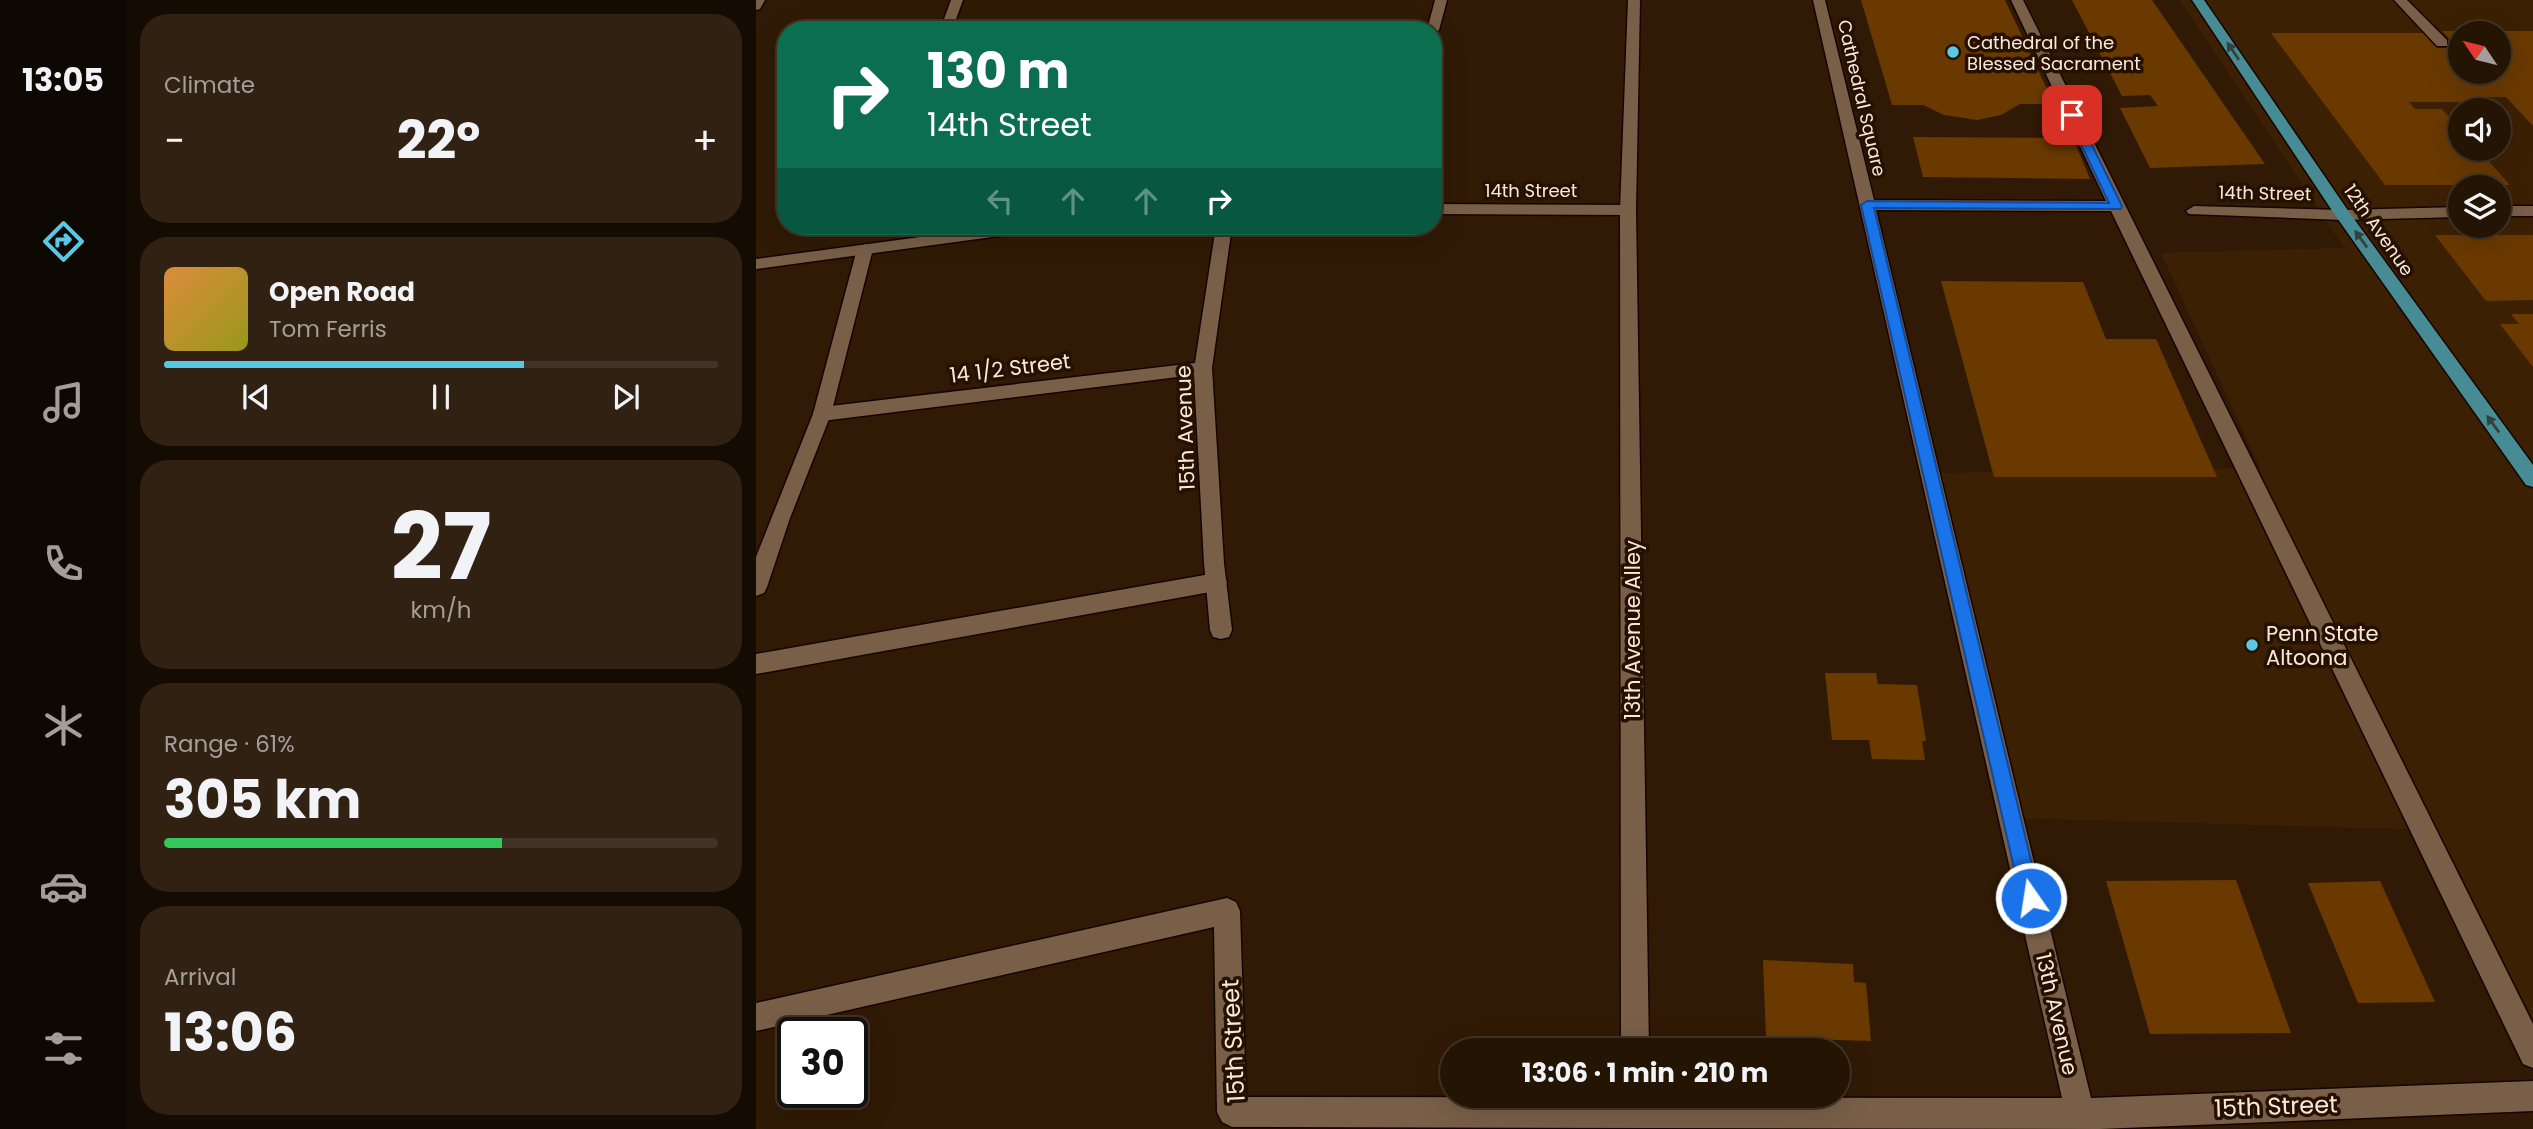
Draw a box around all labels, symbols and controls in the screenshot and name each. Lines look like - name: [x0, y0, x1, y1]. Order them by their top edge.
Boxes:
- street label: Cathedral Square: [1832, 17, 1892, 179]
- north arrow: [2448, 21, 2511, 84]
- map controls: [2448, 21, 2511, 238]
- place label: Cathedral of the Blessed Sacrament: [1967, 30, 2141, 76]
- text: 130 m: [927, 37, 1069, 105]
- one-way arrow: [2226, 42, 2240, 60]
- marker: Cathedral of the Blessed Sacrament: [1945, 44, 1961, 60]
- icon: right: [812, 49, 903, 140]
- text: 13:05: [22, 57, 104, 102]
- text: Climate: [164, 69, 255, 101]
- pin: [2042, 85, 2102, 145]
- icon: arrive: [2053, 96, 2091, 134]
- button: sound: [2448, 98, 2511, 161]
- text: 14th Street: [927, 102, 1092, 147]
- text: 22°: [397, 104, 480, 177]
- text: −: [164, 114, 185, 167]
- text: +: [692, 114, 718, 167]
- button: layers: [2448, 175, 2511, 238]
- street label: 14th Street: [1485, 178, 1577, 203]
- street label: 12th Avenue: [2338, 179, 2420, 281]
- street label: 14th Street: [2218, 180, 2312, 206]
- icon: left: [981, 182, 1019, 220]
- icon: ahead: [1054, 182, 1092, 220]
- icon: ahead: [1127, 182, 1165, 220]
- icon: right: [1200, 182, 1238, 220]
- icon: directions: [39, 217, 88, 266]
- one-way arrow: [2354, 230, 2368, 248]
- text: Open Road: [269, 274, 415, 310]
- text: Tom Ferris: [269, 313, 387, 345]
- street label: 14 1/2 Street: [948, 346, 1072, 390]
- street label: 15th Avenue: [1168, 365, 1202, 491]
- icon: music: [39, 378, 88, 427]
- icon: previous: [237, 378, 275, 416]
- icon: pause: [422, 378, 460, 416]
- icon: next: [607, 378, 645, 416]
- one-way arrow: [2486, 415, 2500, 433]
- text: 27: [391, 483, 491, 611]
- icon: phone: [39, 539, 88, 588]
- street label: 13th Avenue Alley: [1618, 540, 1647, 720]
- text: km/h: [410, 594, 472, 626]
- place label: Penn State Altoona: [2266, 619, 2379, 672]
- marker: Penn State Altoona: [2244, 637, 2260, 653]
- icon: climate: [39, 701, 88, 750]
- text: Range · 61%: [164, 728, 295, 760]
- text: 305 km: [164, 763, 361, 836]
- position arrow: [1994, 861, 2068, 935]
- icon: car: [39, 862, 88, 911]
- street label: 13th Avenue: [2029, 950, 2085, 1078]
- text: Arrival: [164, 961, 236, 993]
- street label: 15th Street: [1213, 978, 1253, 1104]
- text: 13:06: [164, 996, 297, 1069]
- speed limit sign: 30: [777, 1017, 868, 1108]
- icon: filters: [39, 1024, 88, 1073]
- text: 13:06 · 1 min · 210 m: [1522, 1055, 1768, 1091]
- street label: 15th Street: [2214, 1087, 2338, 1125]

